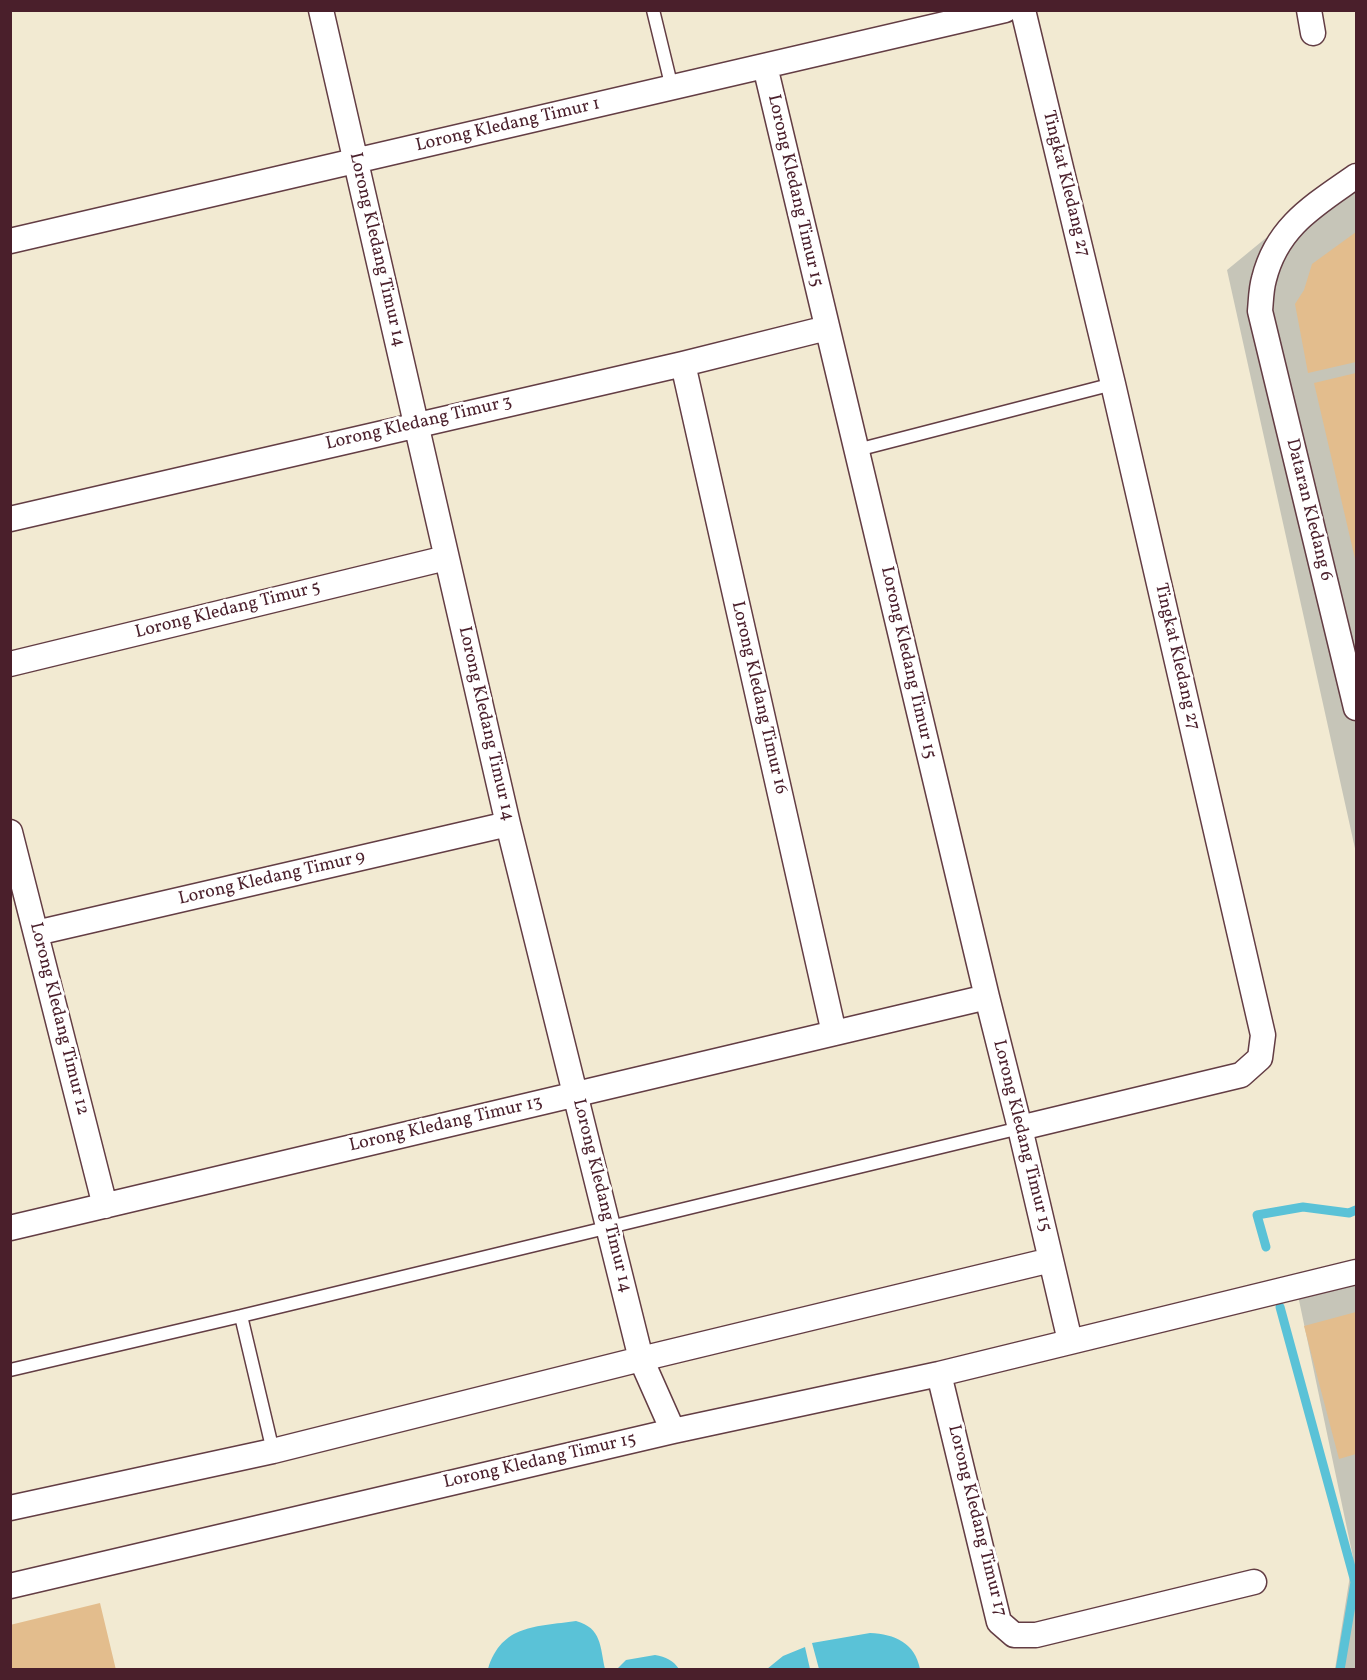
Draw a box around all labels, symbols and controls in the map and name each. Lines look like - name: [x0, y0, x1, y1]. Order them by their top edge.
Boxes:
- street label: Lorong Kledang Timur 15: [761, 93, 827, 289]
- street label: Lorong Kledang Timur 1: [414, 94, 602, 158]
- street label: Tingkat Kledang 27: [1036, 109, 1094, 259]
- street label: Lorong Kledang Timur 14: [343, 151, 409, 349]
- street label: Lorong Kledang Timur 3: [324, 392, 514, 456]
- street label: Dataran Kledang 6: [1280, 437, 1336, 583]
- street label: Lorong Kledang Timur 15: [874, 565, 940, 761]
- street label: Lorong Kledang Timur 5: [133, 578, 323, 644]
- street label: Tingkat Kledang 27: [1149, 581, 1203, 733]
- street label: Lorong Kledang Timur 16: [725, 599, 791, 797]
- street label: Lorong Kledang Timur 14: [452, 625, 518, 823]
- street label: Lorong Kledang Timur 9: [177, 847, 367, 911]
- street label: Lorong Kledang Timur 12: [24, 920, 92, 1118]
- street label: Lorong Kledang Timur 15: [987, 1038, 1055, 1234]
- street label: Lorong Kledang Timur 13: [347, 1092, 545, 1158]
- street label: Lorong Kledang Timur 14: [566, 1097, 636, 1295]
- street label: Lorong Kledang Timur 17: [942, 1423, 1010, 1619]
- street label: Lorong Kledang Timur 15: [442, 1429, 638, 1495]

